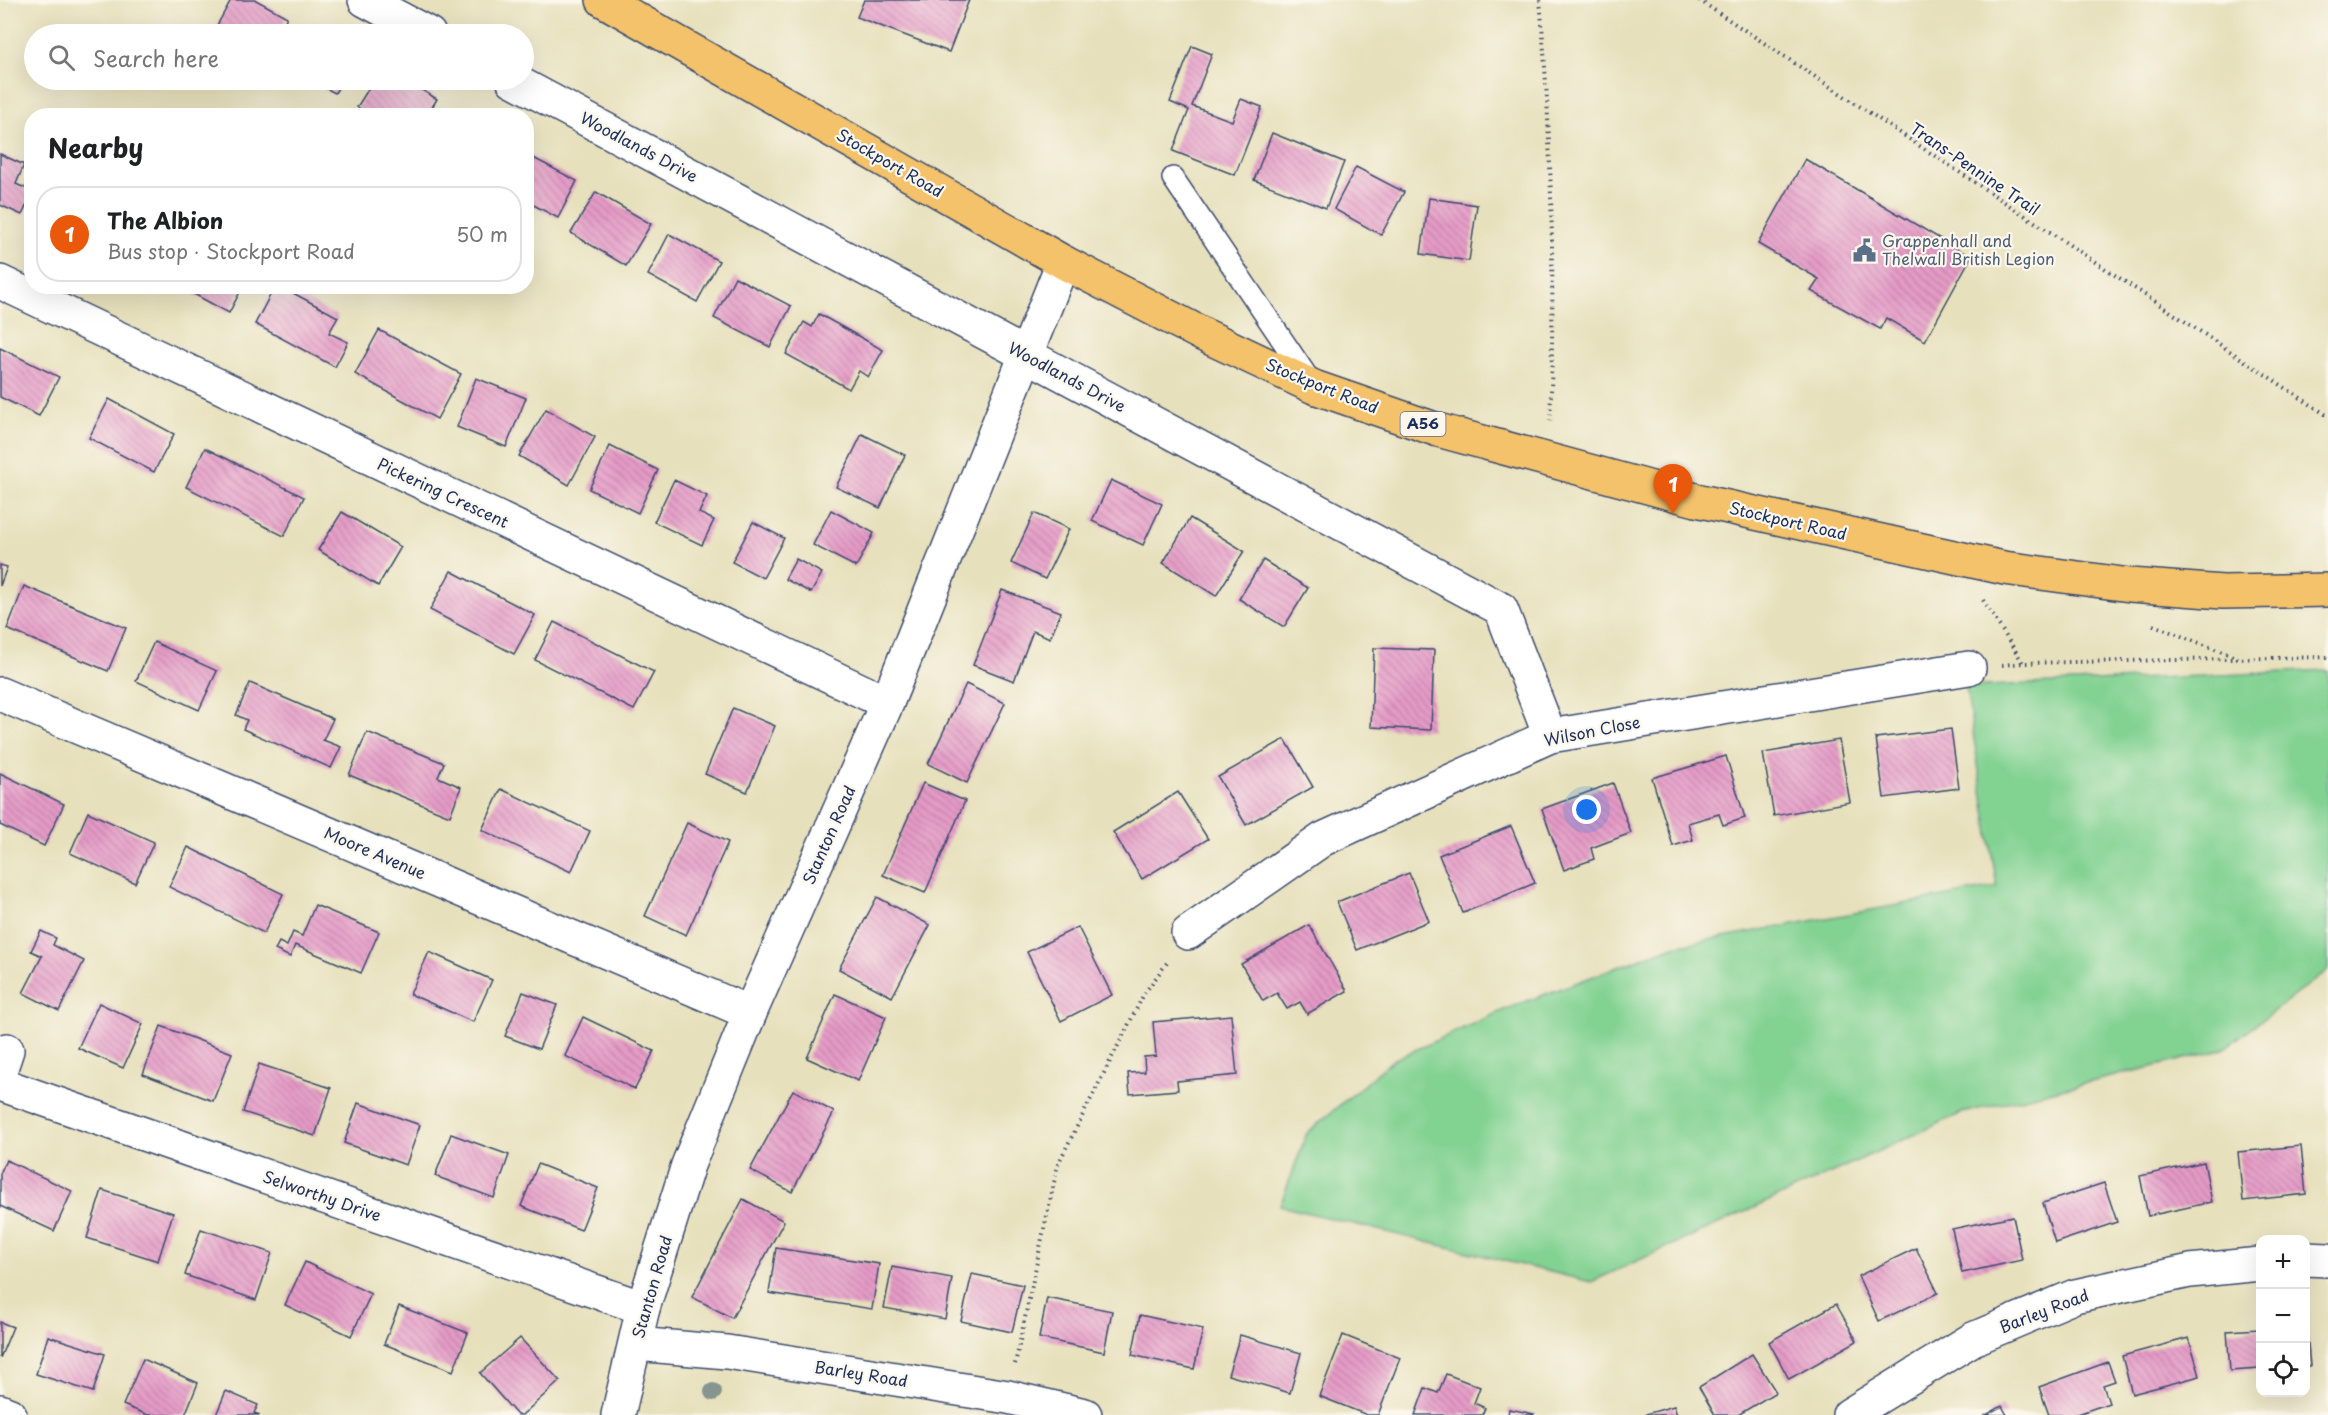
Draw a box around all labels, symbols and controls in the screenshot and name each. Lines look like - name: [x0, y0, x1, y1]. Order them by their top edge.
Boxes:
- search box: [24, 24, 534, 90]
- icon: search: [45, 41, 78, 74]
- text: Search here: [93, 41, 219, 74]
- street label: Woodlands Drive: [576, 105, 703, 187]
- street label: Trans-Pennine Trail: [1906, 116, 2045, 221]
- street label: Stockport Road: [833, 122, 948, 203]
- text: Nearby: [48, 128, 143, 167]
- text: The Albion: [107, 203, 223, 236]
- text: 1: [65, 219, 74, 249]
- text: 50 m: [456, 219, 508, 249]
- place label: Grappenhall and Thelwall British Legion: [1882, 228, 2055, 270]
- text: Bus stop · Stockport Road: [107, 236, 355, 266]
- public building icon: Grappenhall and Thelwall British Legion: [1851, 237, 1877, 263]
- street label: Woodlands Drive: [1004, 335, 1131, 417]
- street label: Stockport Road: [1262, 351, 1382, 419]
- road number: A56: [1400, 412, 1446, 436]
- street label: Pickering Crescent: [374, 451, 513, 533]
- pin: 1: [1654, 464, 1692, 514]
- street label: Stockport Road: [1727, 495, 1849, 545]
- street label: Wilson Close: [1542, 709, 1642, 751]
- street label: Stanton Road: [796, 781, 861, 888]
- your location: [1572, 795, 1601, 824]
- street label: Moore Avenue: [321, 820, 430, 884]
- street label: Selworthy Drive: [260, 1164, 385, 1227]
- street label: Stanton Road: [625, 1233, 677, 1341]
- map controls: [2256, 1235, 2310, 1397]
- button: +: [2256, 1235, 2310, 1289]
- street label: Barley Road: [1995, 1282, 2092, 1338]
- button: −: [2256, 1289, 2310, 1343]
- button: locate: [2256, 1343, 2310, 1397]
- street label: Barley Road: [813, 1354, 909, 1392]

